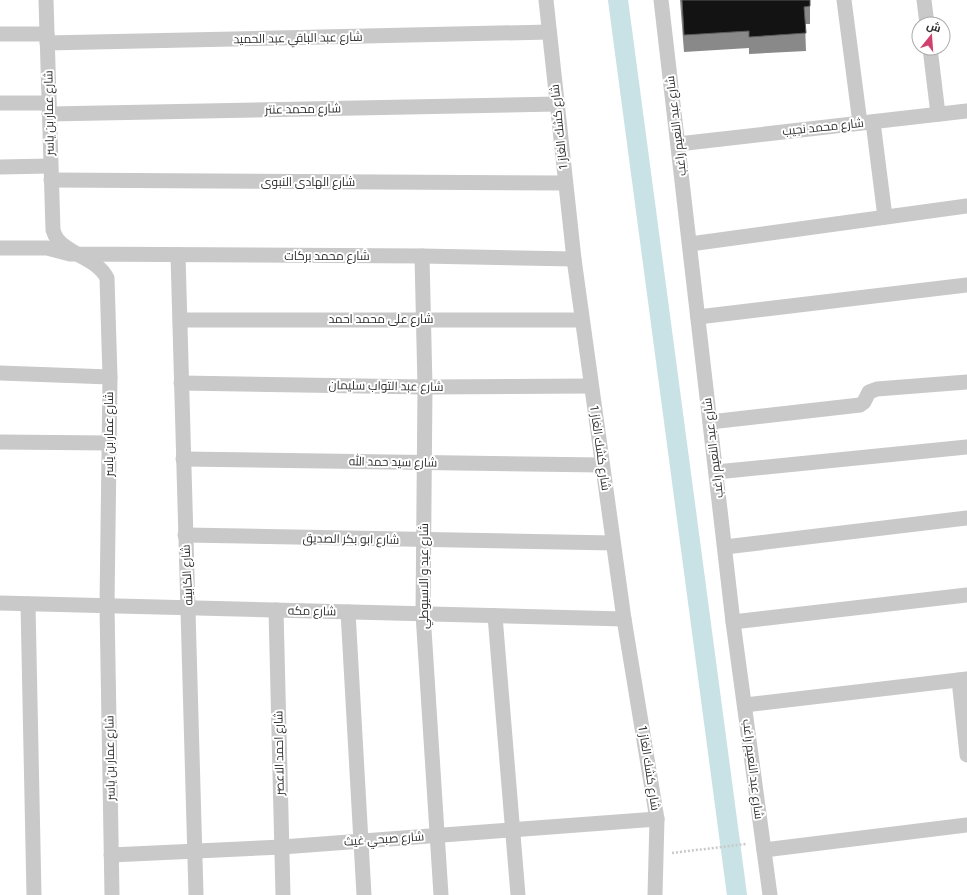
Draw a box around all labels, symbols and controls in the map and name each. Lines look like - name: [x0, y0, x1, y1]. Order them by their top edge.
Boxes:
- north arrow: [911, 16, 951, 56]
- text: ش: [925, 19, 942, 35]
- street label: شارع عبد الباقي عبد الحميد: [233, 30, 363, 49]
- street label: شارع عمار بن ياسر: [41, 70, 58, 157]
- street label: شارع عبد النعيم راغب: [663, 75, 690, 177]
- street label: شارع كشك الغاز 1: [548, 83, 571, 170]
- street label: شارع محمد عنتر: [264, 101, 341, 118]
- street label: شارع محمد نجيب: [782, 116, 865, 139]
- street label: شارع الهادى النبوى: [261, 175, 355, 190]
- street label: شارع محمد بركات: [284, 249, 370, 264]
- street label: شارع على محمد احمد: [328, 312, 434, 327]
- street label: شارع عبد التواب سليمان: [328, 378, 444, 395]
- street label: شارع عمار بن ياسر: [102, 391, 117, 478]
- street label: شارع عبد النعيم راغب: [700, 397, 727, 499]
- street label: شارع كشك الغاز 1: [586, 404, 613, 492]
- street label: شارع سيد حمد الله: [349, 453, 437, 471]
- street label: شارع عيد و الاسيوطي: [417, 523, 434, 629]
- street label: شارع ابو بكر الصديق: [303, 531, 400, 548]
- street label: شارع الكابينه: [178, 544, 197, 606]
- street label: شارع مكه: [288, 604, 336, 619]
- street label: شارع احمد الاعصر: [271, 710, 288, 796]
- street label: شارع عمار بن ياسر: [102, 715, 119, 802]
- street label: شارع عبد النعيم راغب: [739, 718, 766, 820]
- street label: شارع كشك الغاز 1: [634, 724, 663, 812]
- street label: شارع صبحي غيث: [343, 829, 425, 852]

